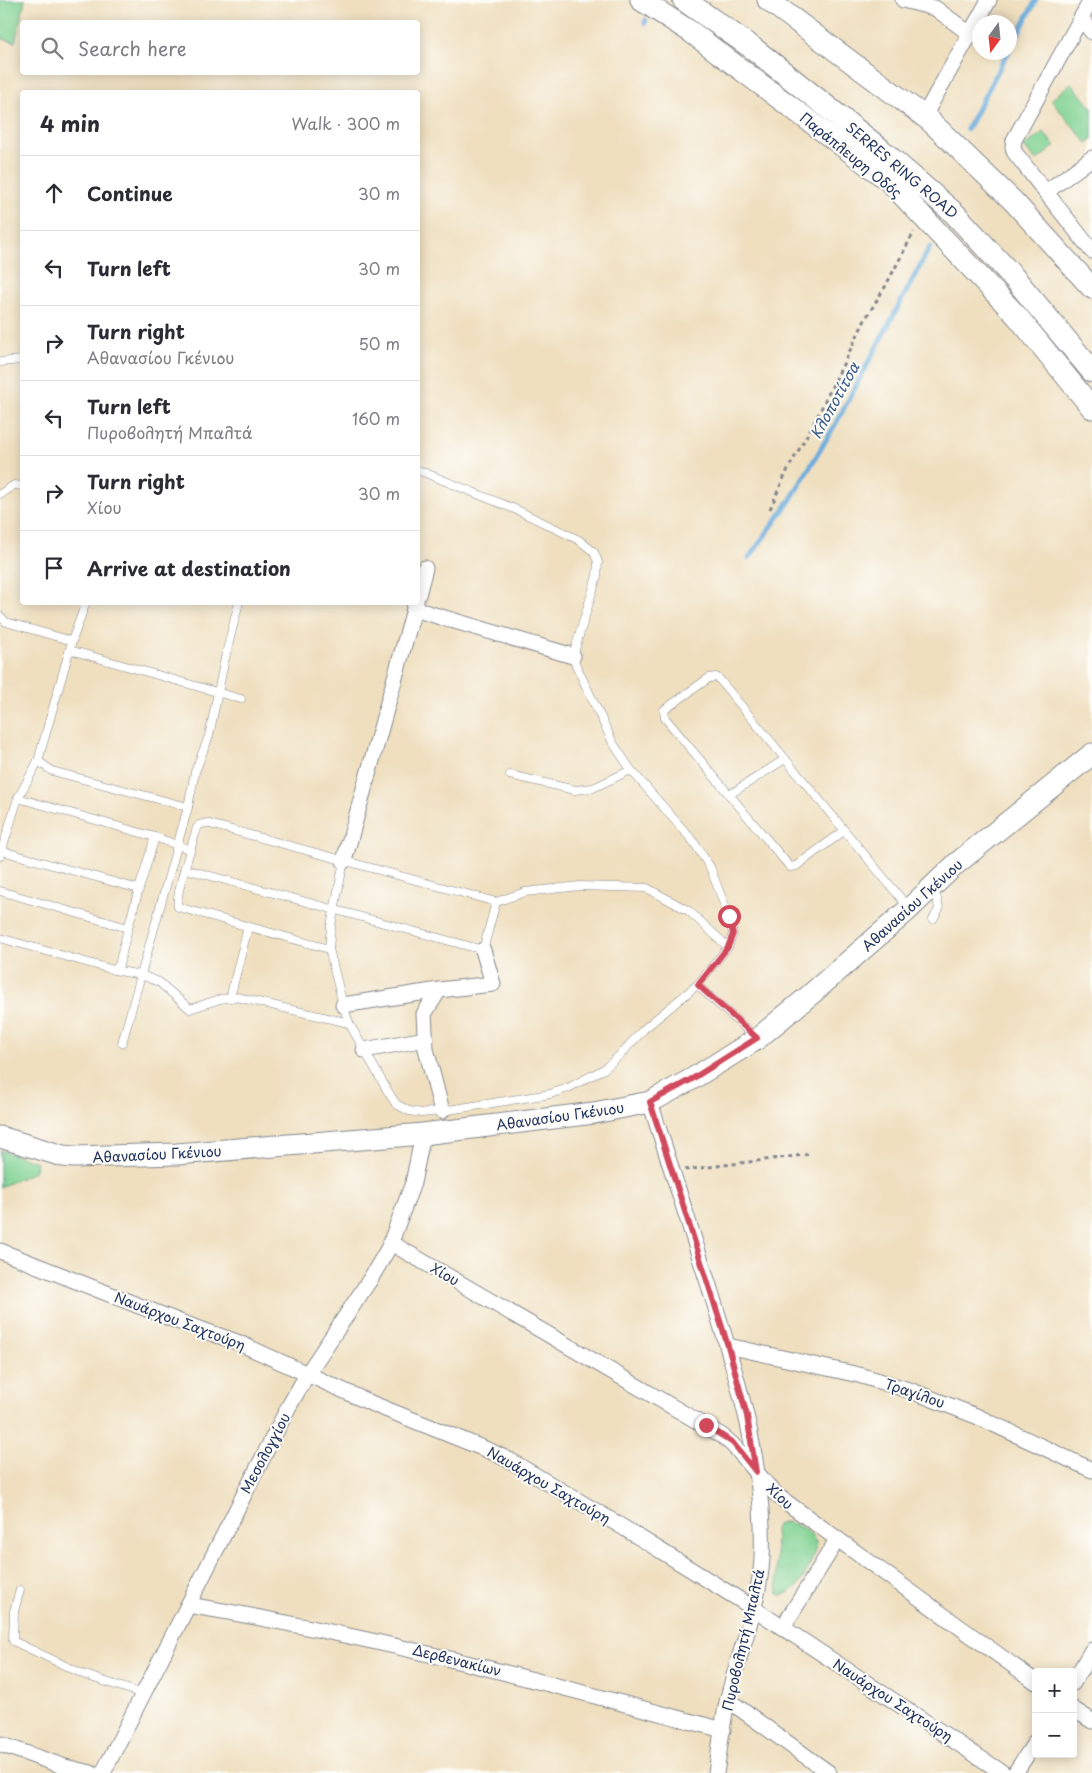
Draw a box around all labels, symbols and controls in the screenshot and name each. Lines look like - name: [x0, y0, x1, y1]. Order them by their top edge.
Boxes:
- north arrow: [972, 15, 1017, 60]
- search box: [20, 20, 420, 75]
- icon: search: [38, 34, 66, 62]
- text: Search here: [78, 34, 187, 62]
- text: 4 min: [40, 107, 100, 139]
- street label: Παράπλευρη Οδός: [795, 107, 907, 203]
- text: Walk · 300 m: [291, 111, 400, 135]
- street label: SERRES RING ROAD: [841, 117, 963, 223]
- icon: ahead: [40, 179, 68, 207]
- text: Continue: [87, 179, 173, 207]
- text: 30 m: [358, 181, 400, 205]
- icon: left: [40, 254, 68, 282]
- text: Turn left: [87, 254, 171, 282]
- text: 30 m: [358, 256, 400, 280]
- text: Turn right: [87, 317, 185, 345]
- icon: right: [40, 329, 68, 357]
- text: 50 m: [359, 331, 400, 355]
- text: Αθανασίου Γκένιου: [87, 345, 234, 369]
- water label: Κλοποτίτσα: [804, 357, 865, 442]
- text: Turn left: [87, 392, 171, 420]
- icon: left: [40, 404, 68, 432]
- text: 160 m: [352, 406, 400, 430]
- text: Πυροβολητή Μπαλτά: [87, 420, 253, 444]
- text: Turn right: [87, 467, 185, 495]
- icon: right: [40, 479, 68, 507]
- text: 30 m: [358, 481, 400, 505]
- text: Χίου: [87, 495, 122, 519]
- icon: arrive: [40, 554, 68, 582]
- text: Arrive at destination: [87, 554, 291, 582]
- street label: Αθανασίου Γκένιου: [857, 854, 967, 956]
- route start: [718, 905, 741, 928]
- street label: Αθανασίου Γκένιου: [495, 1097, 625, 1135]
- street label: Αθανασίου Γκένιου: [92, 1140, 222, 1168]
- street label: Χίου: [427, 1257, 463, 1291]
- street label: Ναυάρχου Σαχτούρη: [111, 1286, 249, 1356]
- street label: Τραγίλου: [882, 1373, 948, 1413]
- street label: Μεσολογγίου: [235, 1409, 295, 1497]
- route end: [695, 1414, 718, 1437]
- street label: Ναυάρχου Σαχτούρη: [484, 1441, 614, 1529]
- street label: Χίου: [762, 1478, 798, 1514]
- street label: Πυροβολητή Μπαλτά: [716, 1567, 770, 1713]
- street label: Δερβενακίων: [410, 1639, 504, 1681]
- street label: Ναυάρχου Σαχτούρη: [829, 1653, 957, 1747]
- map controls: [1032, 1668, 1077, 1758]
- button: +: [1032, 1668, 1077, 1713]
- button: −: [1032, 1713, 1077, 1758]

